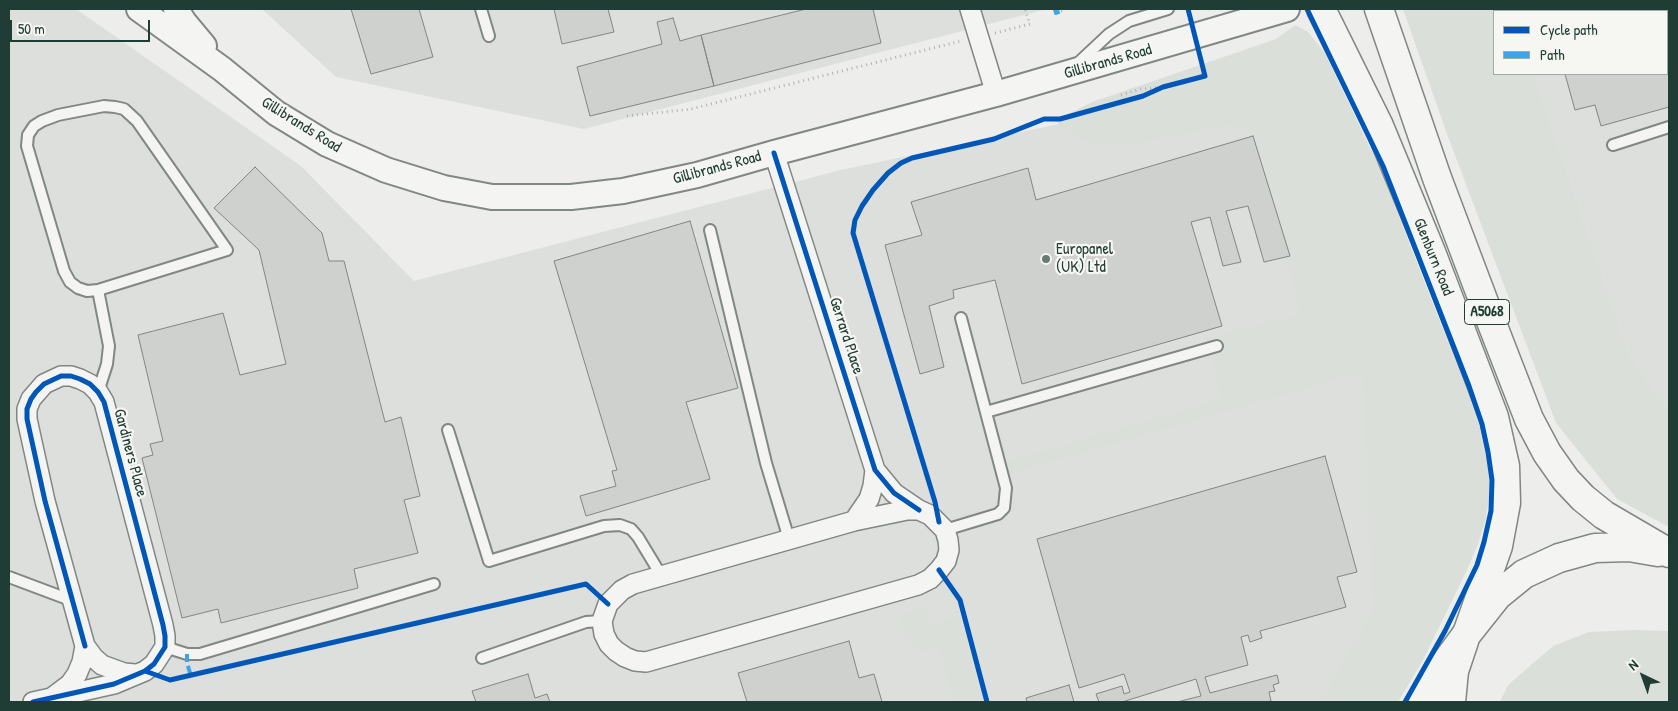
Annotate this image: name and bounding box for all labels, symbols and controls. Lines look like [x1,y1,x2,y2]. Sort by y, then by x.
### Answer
scale bar [12,10,152,42]
legend [1493,10,1668,75]
text: 50 m [18,18,45,39]
text: Cycle path [1540,19,1598,40]
street label: Gillibrands Road [1062,40,1154,84]
text: Path [1540,44,1565,65]
street label: Gillibrands Road [258,93,344,157]
street label: Gillibrands Road [671,147,763,189]
street label: Glenburn Road [1409,215,1457,299]
place label: Europanel (UK) Ltd [1056,240,1113,278]
marker: Europanel (UK) Ltd [1040,253,1052,265]
street label: Gerrard Place [825,295,867,377]
road number: A5068 [1464,300,1510,324]
street label: Gardiners Place [109,407,151,499]
north arrow [1618,651,1668,701]
text: N [1623,655,1642,674]

